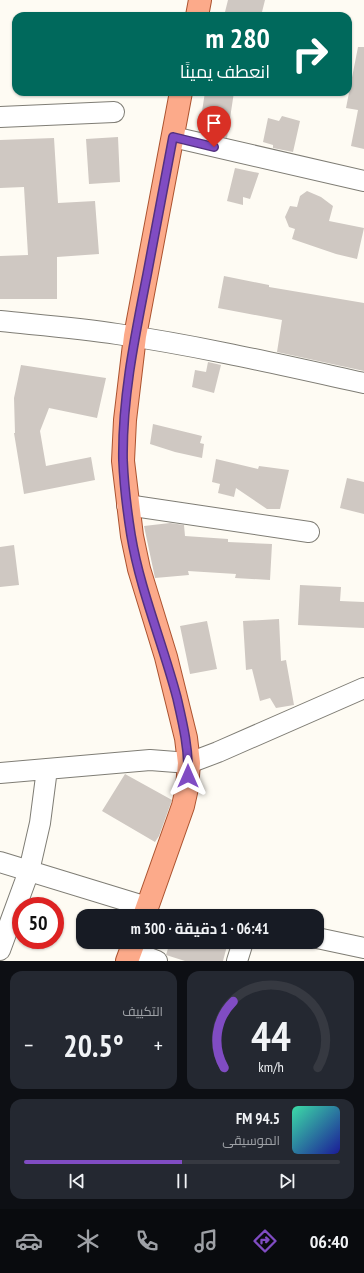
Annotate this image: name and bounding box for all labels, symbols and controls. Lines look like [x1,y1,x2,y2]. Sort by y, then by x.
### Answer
text: 280 m [206,19,270,56]
icon: right [284,28,336,80]
text: انعطف يمينًا [180,60,270,83]
pin [197,106,231,147]
icon: arrive [203,112,225,134]
position arrow [167,755,209,797]
speed limit sign: 50 [12,897,64,949]
text: 06:41 · 1 دقيقة · 300 m [131,919,269,938]
text: التكييف [122,1003,163,1020]
text: 44 [251,1009,290,1062]
text: 20.5° [63,1026,124,1065]
text: − [24,1031,33,1059]
text: + [154,1031,163,1059]
text: km/h [258,1057,283,1076]
text: 94.5 FM [236,1109,280,1128]
text: الموسيقى [222,1132,280,1149]
icon: previous [66,1170,88,1192]
icon: pause [171,1170,193,1192]
icon: next [276,1170,298,1192]
icon: car [15,1227,43,1255]
icon: climate [74,1227,102,1255]
icon: phone [133,1227,161,1255]
icon: music [192,1227,220,1255]
icon: directions [251,1227,279,1255]
text: 06:40 [310,1230,349,1253]

